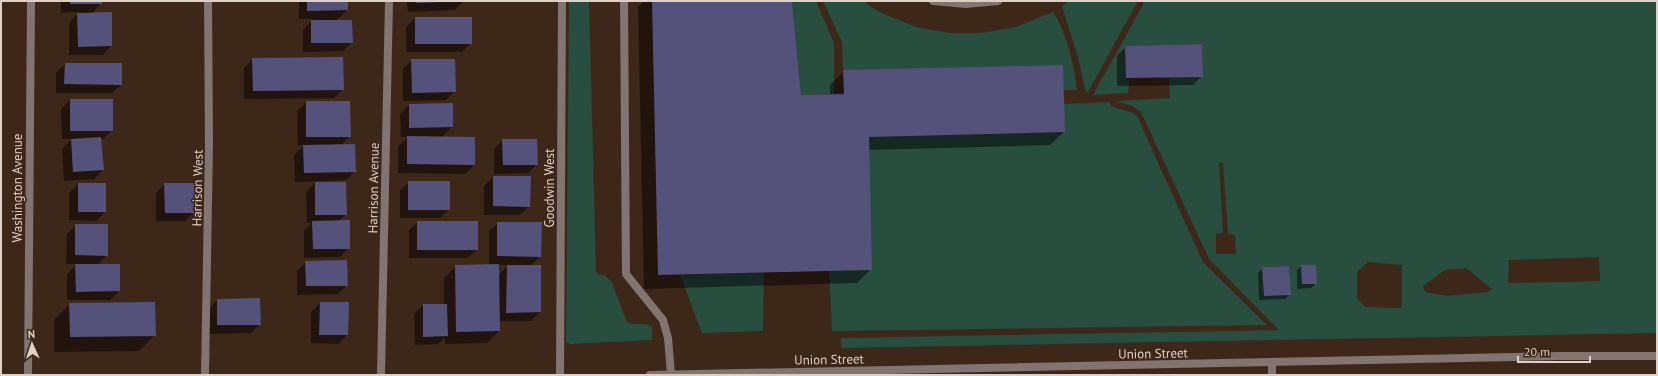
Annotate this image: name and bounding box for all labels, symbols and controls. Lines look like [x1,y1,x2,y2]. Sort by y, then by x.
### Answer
street label: Washington Avenue [9,134,26,242]
street label: Harrison Avenue [364,143,383,234]
street label: Goodwin West [541,148,558,227]
street label: Harrison West [188,149,207,227]
north arrow [12,324,52,364]
text: N [27,327,35,341]
scale bar [1518,338,1590,364]
street label: Union Street [1118,344,1189,363]
text: 20 m [1524,344,1550,359]
street label: Union Street [794,350,865,369]

